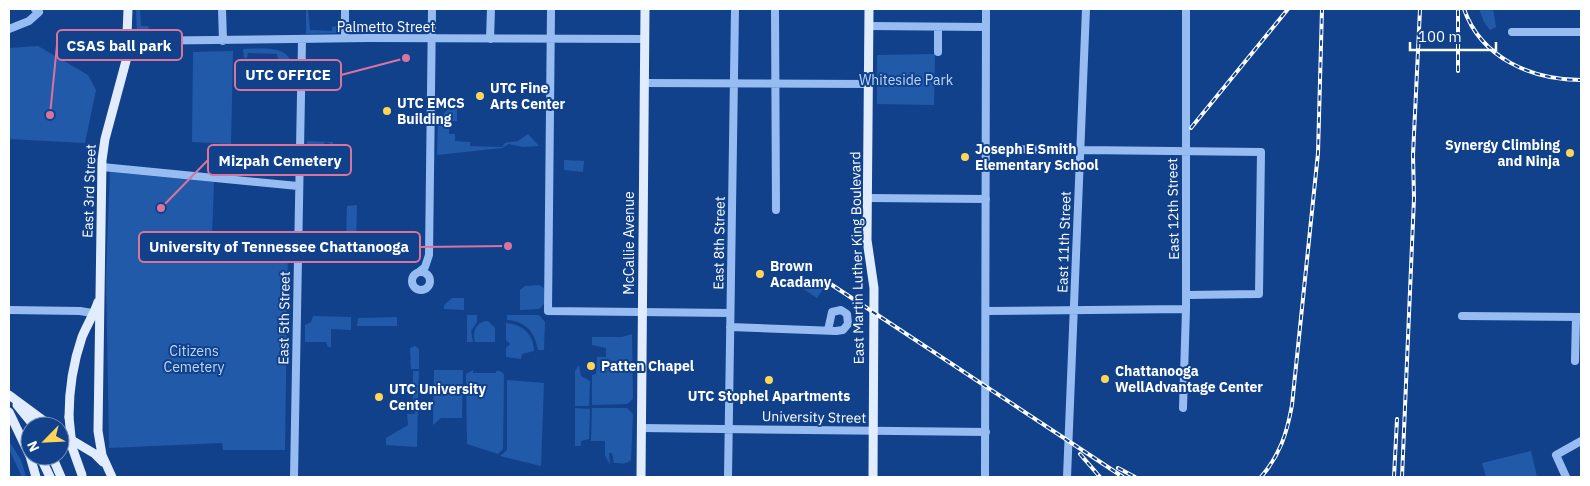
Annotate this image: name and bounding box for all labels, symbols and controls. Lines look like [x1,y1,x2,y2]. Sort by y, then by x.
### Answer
street label: Palmetto Street [337,18,435,36]
scale bar [1410,20,1496,52]
text: 100 m [1418,27,1462,46]
callout: CSAS ball park [57,30,182,60]
text: CSAS ball park [67,36,172,55]
callout: UTC OFFICE [235,60,341,90]
text: UTC OFFICE [245,65,331,84]
park label: Whiteside Park [859,71,954,89]
place label: UTC Fine Arts Center [490,79,566,113]
marker: UTC Fine Arts Center [474,90,486,102]
place label: UTC EMCS Building [397,94,465,128]
marker: UTC EMCS Building [381,105,393,117]
place label: Synergy Climbing and Ninja [1445,136,1560,170]
place label: Joseph E Smith Elementary School [975,140,1099,174]
street label: East 3rd Street [78,144,100,238]
callout: Mizpah Cemetery [208,145,351,175]
marker: Synergy Climbing and Ninja [1564,147,1576,159]
text: Mizpah Cemetery [219,151,341,170]
street label: East Martin Luther King Boulevard [846,151,868,365]
marker: Joseph E Smith Elementary School [959,151,971,163]
street label: East 12th Street [1163,158,1183,260]
street label: McCallie Avenue [620,191,638,295]
street label: East 11th Street [1053,191,1075,293]
street label: East 8th Street [709,196,729,290]
callout: University of Tennessee Chattanooga [139,232,420,262]
text: University of Tennessee Chattanooga [149,237,410,256]
place label: Brown Acadamy [770,257,832,291]
marker: Brown Acadamy [754,268,766,280]
street label: East 5th Street [274,271,294,365]
park label: Citizens Cemetery [163,342,225,376]
place label: Patten Chapel [601,357,694,375]
marker: Patten Chapel [585,360,597,372]
place label: Chattanooga WellAdvantage Center [1115,362,1263,396]
marker: Chattanooga WellAdvantage Center [1099,373,1111,385]
marker: UTC Stophel Apartments [763,374,775,386]
place label: UTC University Center [389,380,486,414]
place label: UTC Stophel Apartments [688,387,850,405]
marker: UTC University Center [373,391,385,403]
street label: University Street [762,407,866,427]
north arrow [20,416,70,466]
text: N [23,438,43,455]

